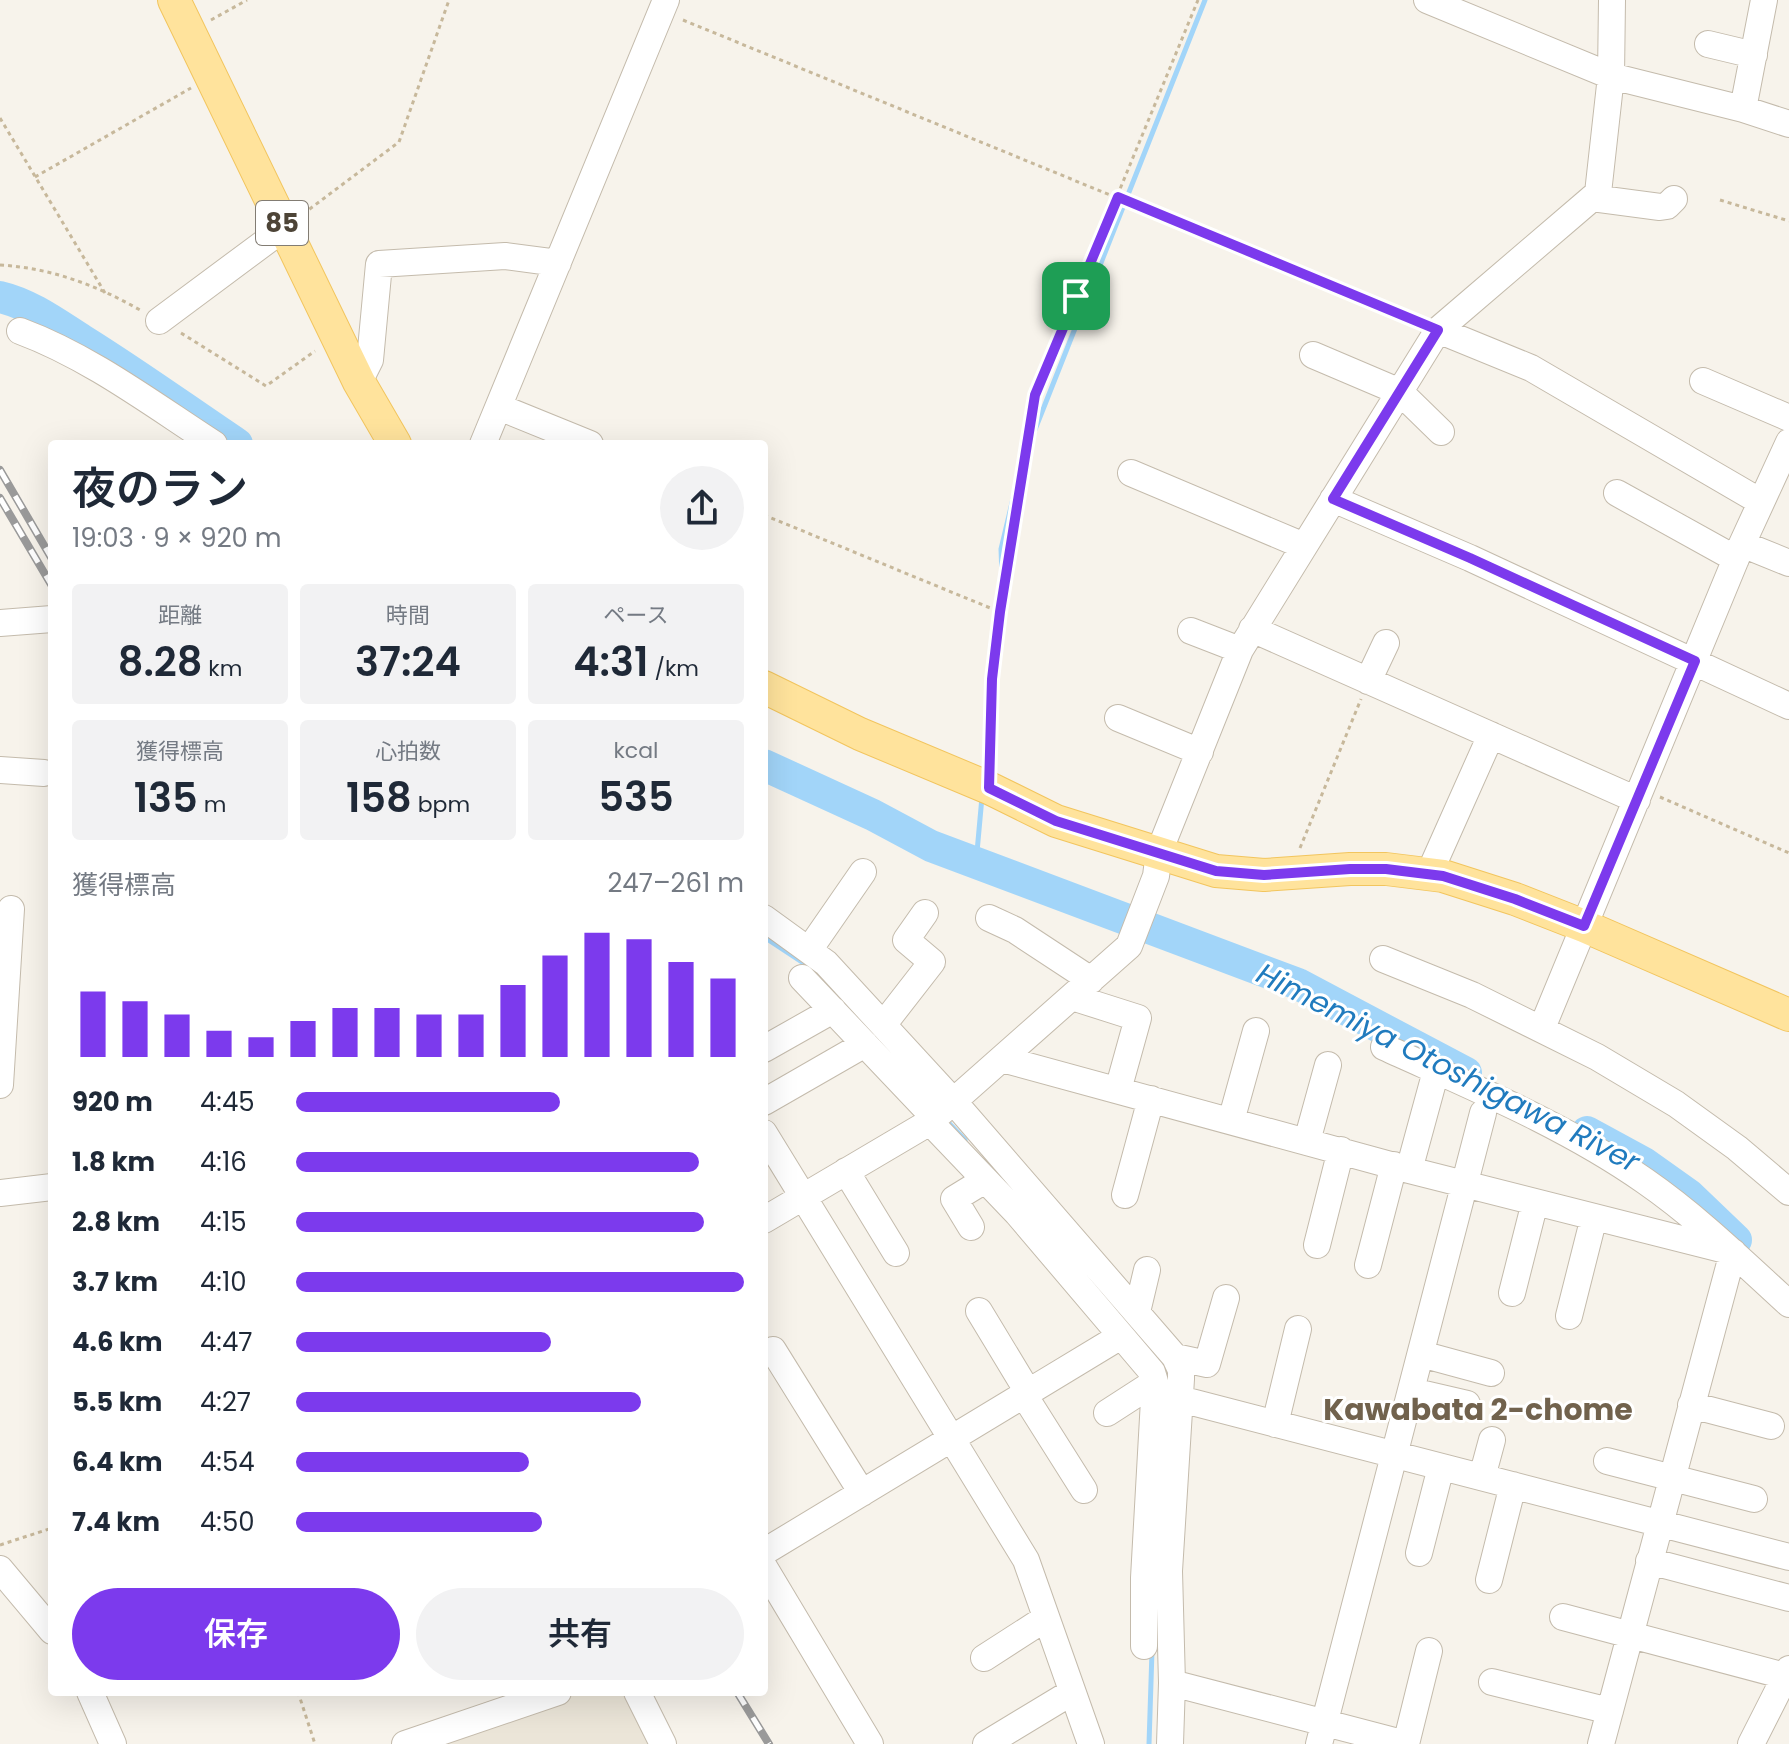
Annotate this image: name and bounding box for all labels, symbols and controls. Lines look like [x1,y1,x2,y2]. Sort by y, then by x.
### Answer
road number: 85 [256,201,308,245]
pin [1042,262,1110,330]
icon: arrive [1054,274,1098,318]
text: 夜のラン [72,458,248,519]
button: share [660,466,744,550]
text: 19:03 · 9 × 920 m [72,520,282,556]
text: 距離 [158,600,202,631]
text: 時間 [386,600,430,631]
text: ペース [604,600,668,631]
text: 8.28 [118,634,202,690]
text: 37:24 [355,634,461,690]
text: 4:31 [573,634,649,690]
text: km [202,653,242,684]
text: /km [649,653,699,684]
text: kcal [614,735,658,766]
text: 獲得標高 [136,736,224,767]
text: 心拍数 [375,736,441,767]
text: 535 [598,769,674,825]
text: 135 [134,770,198,826]
text: 158 [346,770,412,826]
text: m [198,789,226,820]
text: bpm [412,789,470,820]
text: 247–261 m [607,865,744,901]
text: 獲得標高 [72,867,176,903]
water label: Himemiya Otoshigawa River [1249,952,1648,1183]
text: 920 m [72,1084,153,1120]
text: 4:45 [200,1084,255,1120]
text: 1.8 km [72,1144,155,1180]
text: 4:16 [200,1144,247,1180]
text: 2.8 km [72,1204,160,1240]
text: 4:15 [200,1204,247,1240]
text: 3.7 km [72,1264,158,1300]
text: 4:10 [200,1264,247,1300]
text: 4.6 km [72,1324,163,1360]
text: 4:47 [200,1324,252,1360]
text: 5.5 km [72,1384,162,1420]
text: 4:27 [200,1384,251,1420]
district label: Kawabata 2-chome [1323,1388,1633,1431]
text: 6.4 km [72,1444,163,1480]
text: 4:54 [200,1444,255,1480]
text: 7.4 km [72,1504,160,1540]
text: 4:50 [200,1504,255,1540]
button: 保存 [72,1588,400,1680]
button: 共有 [416,1588,744,1680]

